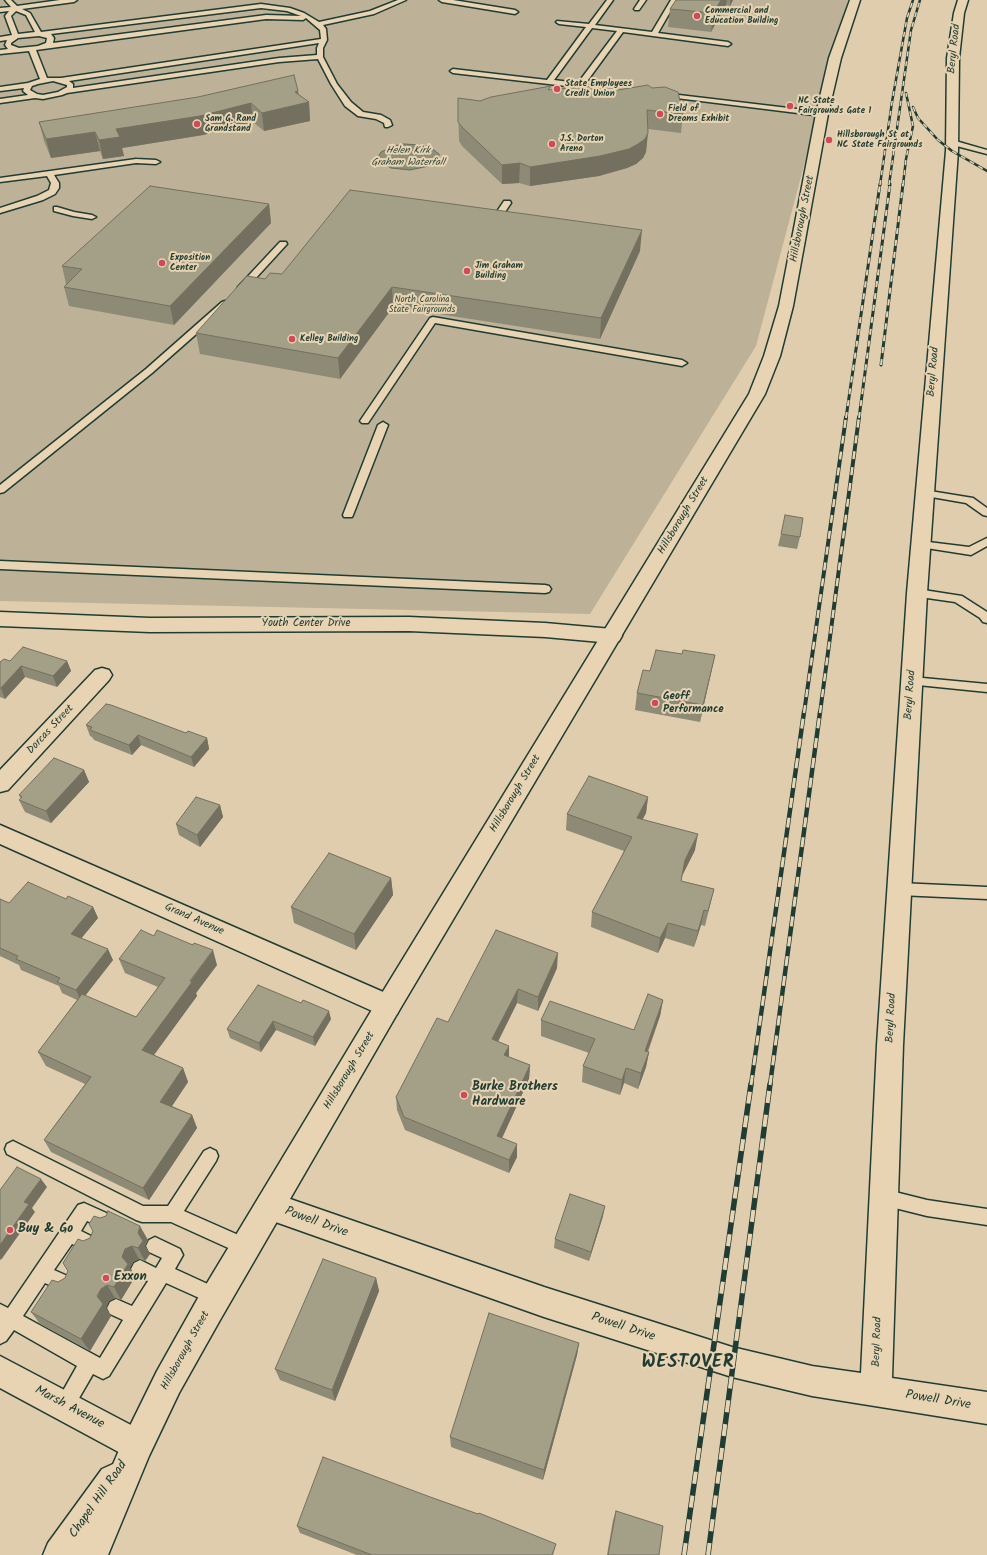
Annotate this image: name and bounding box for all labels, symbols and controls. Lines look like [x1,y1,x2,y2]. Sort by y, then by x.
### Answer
place label: Commercial and Education Building [705,6,778,27]
marker: Commercial and Education Building [692,11,702,21]
street label: Beryl Road [946,23,964,75]
place label: State Employees Credit Union [565,79,632,100]
marker: State Employees Credit Union [552,84,562,94]
place label: NC State Fairgrounds Gate 1 [798,96,871,117]
marker: NC State Fairgrounds Gate 1 [785,101,795,111]
place label: Field of Dreams Exhibit [668,104,729,125]
marker: Field of Dreams Exhibit [655,109,665,119]
place label: Sam G. Rand Grandstand [205,114,256,135]
marker: Sam G. Rand Grandstand [192,119,202,129]
place label: Hillsborough St at NC State Fairgrounds [837,130,922,151]
place label: J.S. Dorton Arena [560,134,604,155]
marker: Hillsborough St at NC State Fairgrounds [824,135,834,145]
marker: J.S. Dorton Arena [547,139,557,149]
water label: Helen Kirk Graham Waterfall [371,145,445,168]
street label: Hillsborough Street [788,174,818,264]
place label: Exposition Center [170,253,210,274]
marker: Exposition Center [157,258,167,268]
place label: Jim Graham Building [475,261,523,282]
marker: Jim Graham Building [462,266,472,276]
park label: North Carolina State Fairgrounds [389,295,455,316]
marker: Kelley Building [287,334,297,344]
place label: Kelley Building [300,334,358,344]
street label: Beryl Road [925,347,943,397]
street label: Hillsborough Street [656,475,712,557]
street label: Youth Center Drive [262,617,350,631]
street label: Beryl Road [903,670,919,720]
place label: Geoff Performance [663,690,724,716]
marker: Geoff Performance [650,698,660,708]
street label: Dorcas Street [25,703,77,757]
street label: Hillsborough Street [488,753,544,835]
street label: Grand Avenue [162,901,226,939]
street label: Beryl Road [884,993,900,1043]
street label: Hillsborough Street [322,1030,378,1112]
place label: Burke Brothers Hardware [472,1080,558,1111]
marker: Burke Brothers Hardware [459,1090,469,1100]
street label: Powell Drive [282,1204,350,1242]
place label: Buy & Go [18,1222,73,1238]
marker: Buy & Go [5,1225,15,1235]
place label: Exxon [114,1270,147,1286]
marker: Exxon [101,1273,111,1283]
street label: Hillsborough Street [159,1309,213,1393]
street label: Powell Drive [589,1310,657,1346]
street label: Beryl Road [871,1317,885,1367]
district label: WESTOVER [641,1353,735,1375]
street label: Marsh Avenue [32,1383,106,1433]
street label: Powell Drive [904,1388,972,1414]
street label: Chapel Hill Road [67,1458,131,1542]

